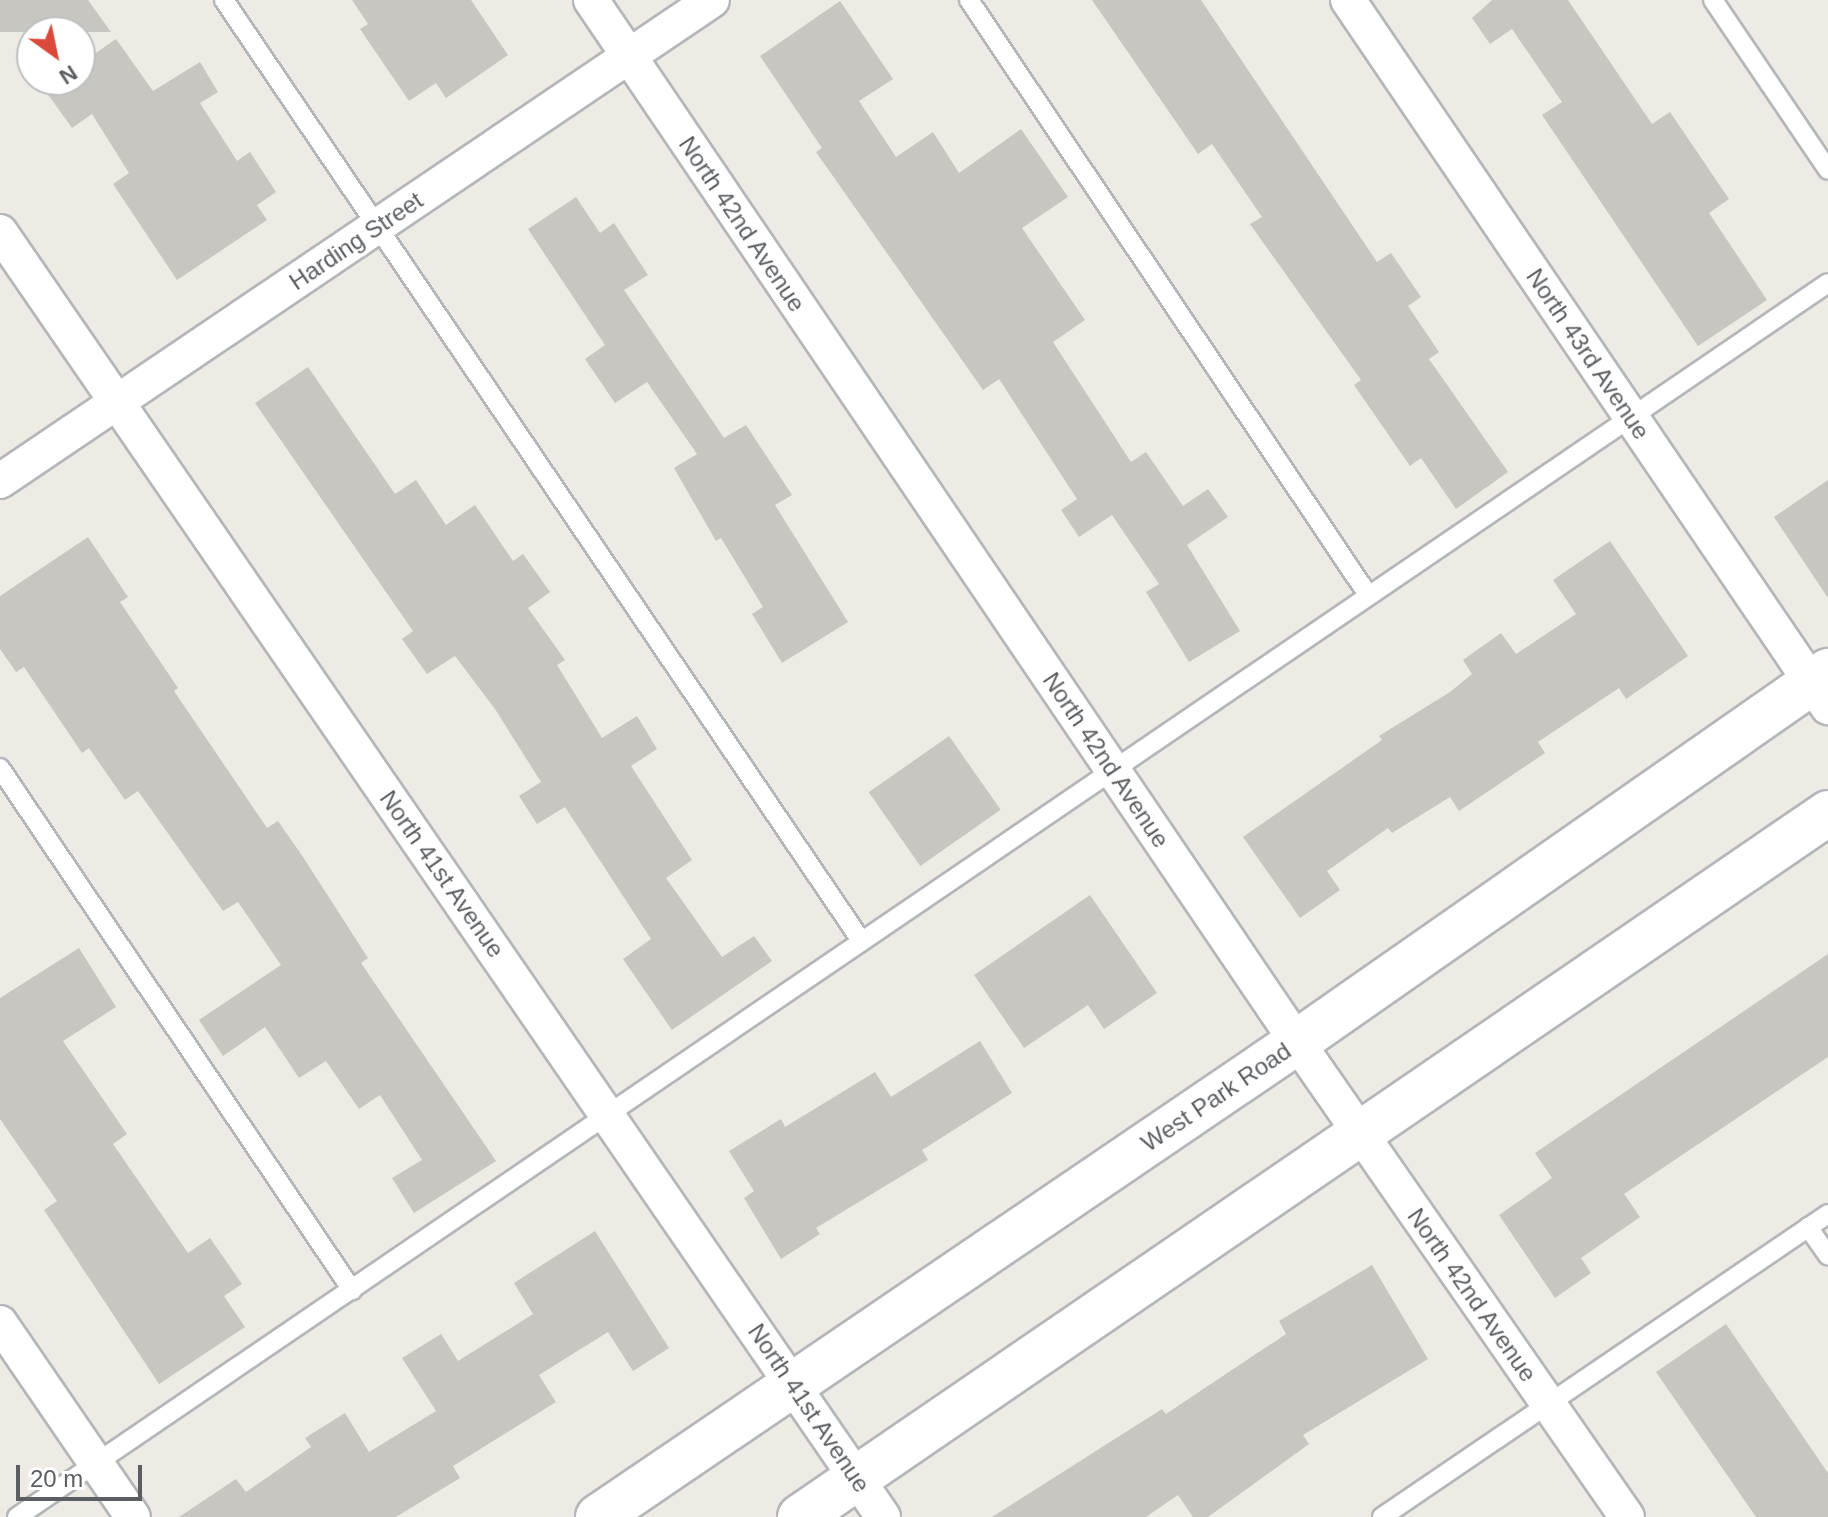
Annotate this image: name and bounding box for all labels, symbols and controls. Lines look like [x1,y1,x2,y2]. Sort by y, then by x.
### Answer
north arrow [16,16,96,96]
text: N [55,60,82,90]
street label: North 42nd Avenue [672,130,812,318]
street label: Harding Street [284,186,428,296]
street label: North 43rd Avenue [1520,263,1656,445]
street label: North 42nd Avenue [1036,666,1176,854]
street label: North 41st Avenue [373,785,511,963]
street label: West Park Road [1136,1036,1296,1158]
street label: North 42nd Avenue [1401,1202,1543,1388]
street label: North 41st Avenue [742,1318,876,1498]
scale bar [20,1449,146,1499]
text: 20 m [30,1465,83,1492]

